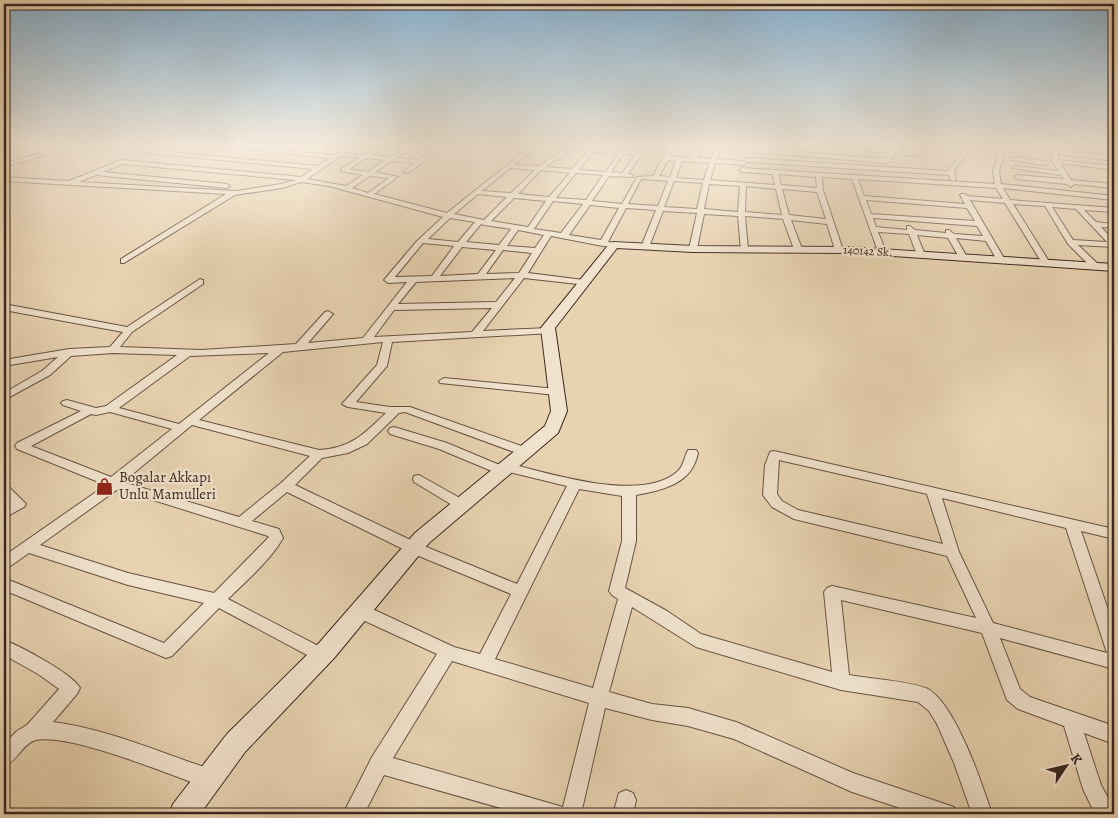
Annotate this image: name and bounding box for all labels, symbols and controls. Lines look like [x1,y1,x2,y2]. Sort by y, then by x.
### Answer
street label: 140142 Sk. [843,242,893,260]
place label: Bogalar Akkapı Unlu Mamulleri [119,467,216,504]
shop icon: Bogalar Akkapı Unlu Mamulleri [95,476,115,496]
north arrow [1040,740,1090,790]
text: K [1066,750,1087,769]

